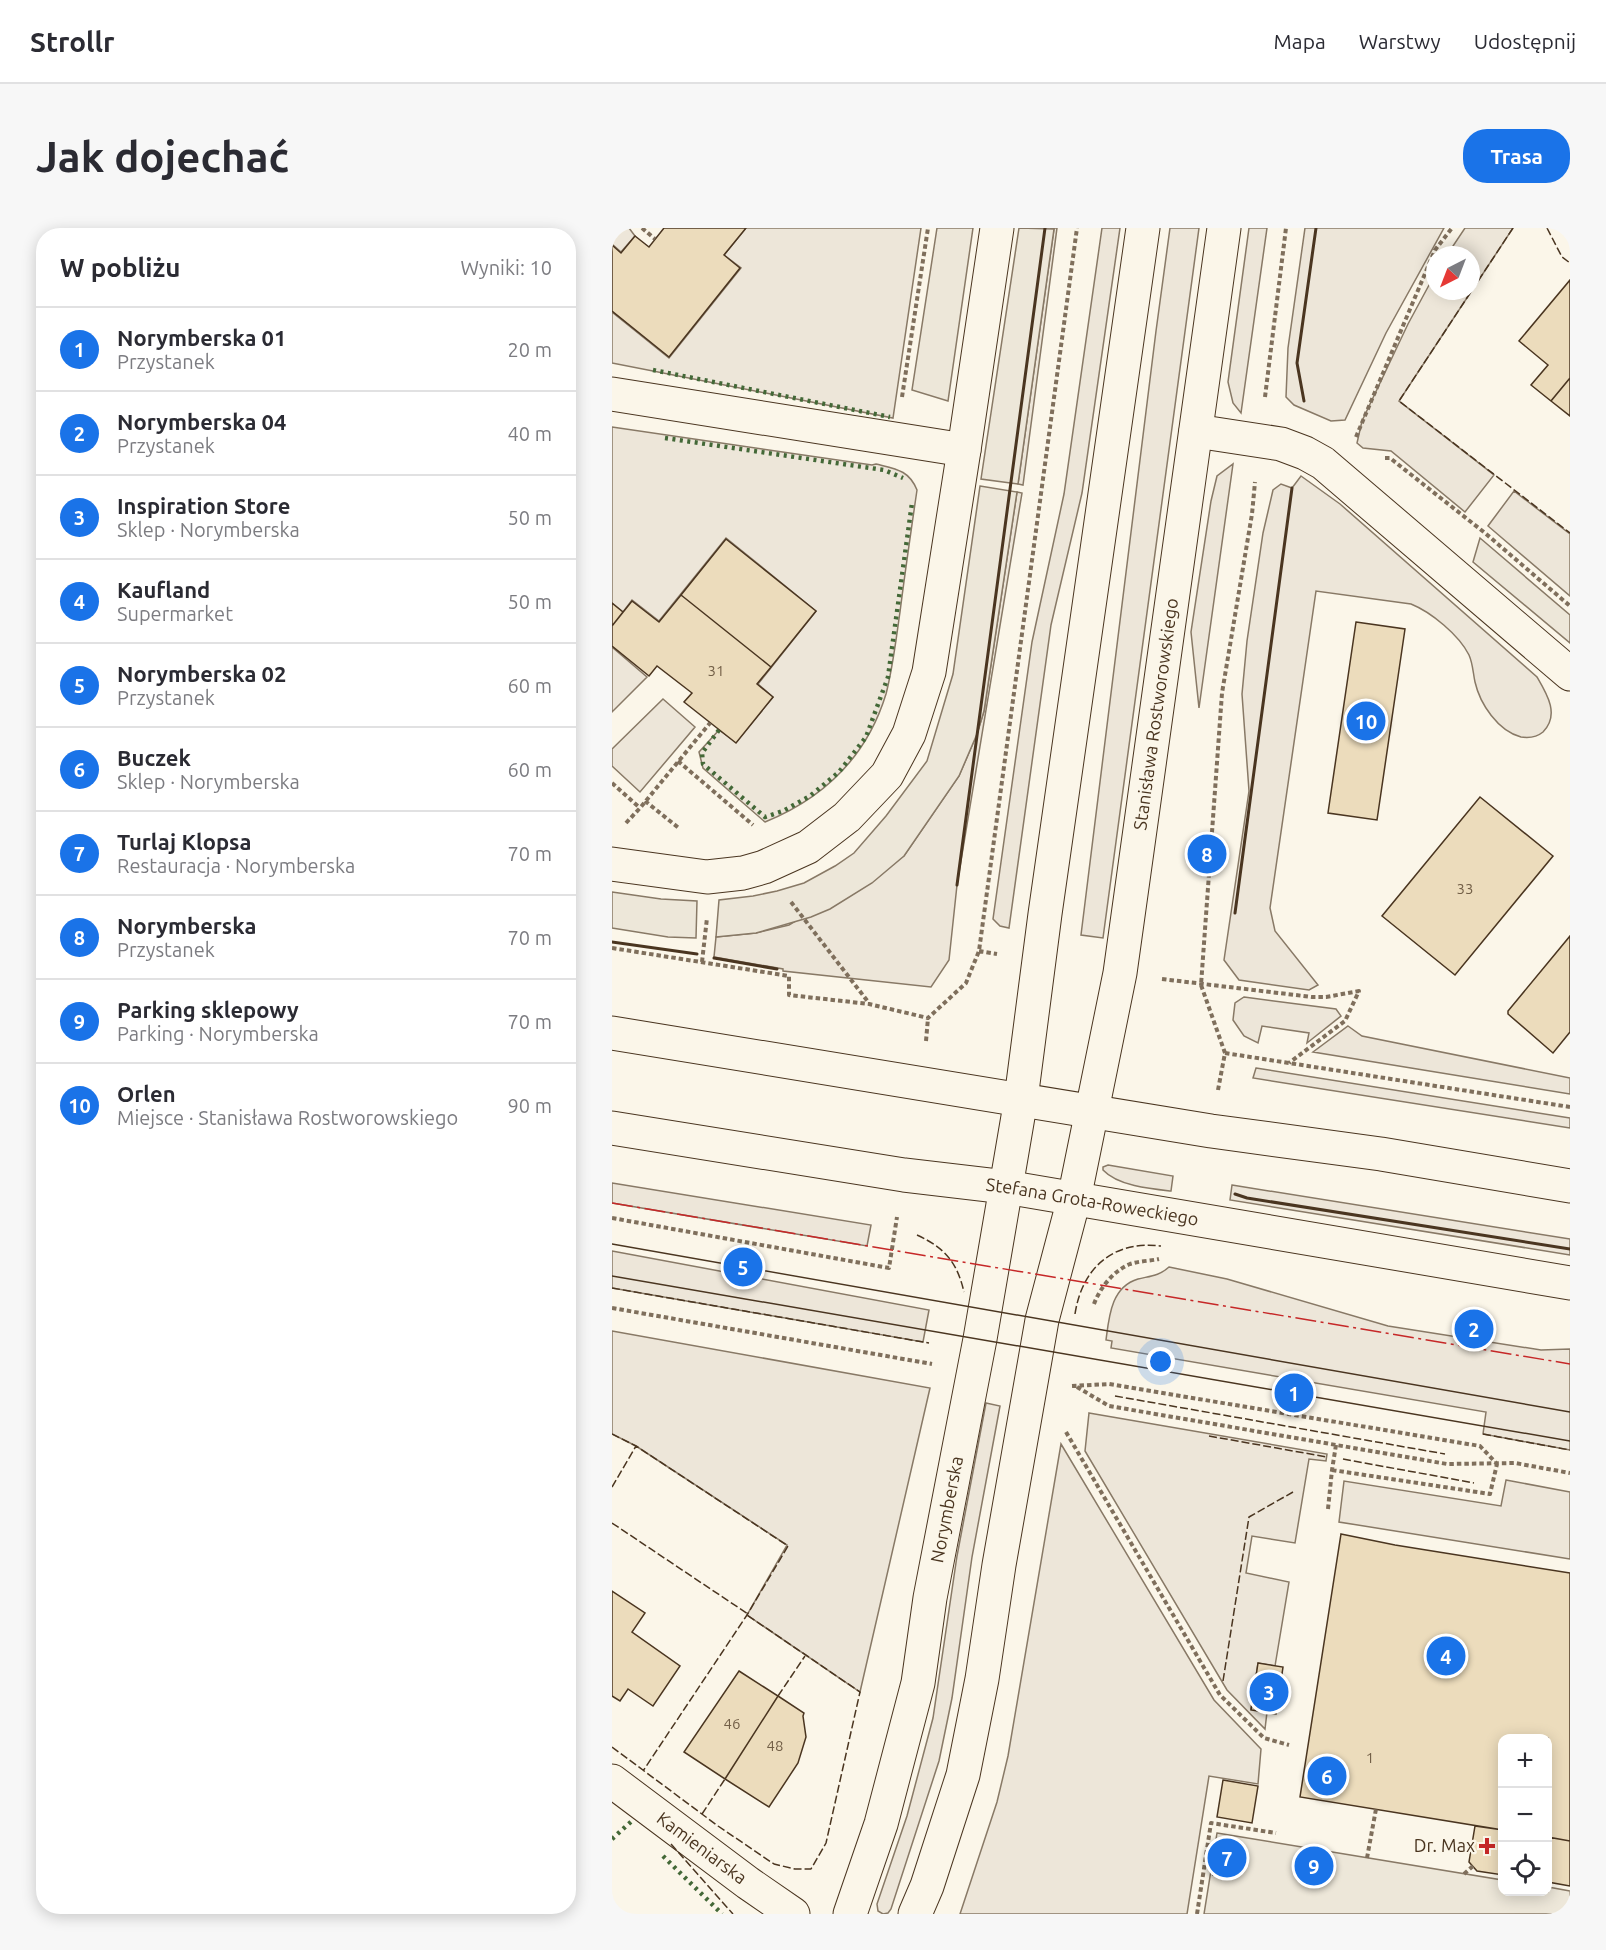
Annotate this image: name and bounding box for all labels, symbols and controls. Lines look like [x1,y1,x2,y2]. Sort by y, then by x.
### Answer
text: Strollr [30,26,115,57]
text: Mapa [1274,29,1326,53]
text: Warstwy [1359,29,1441,53]
text: Udostępnij [1474,29,1576,53]
button: Trasa [1463,129,1570,183]
text: Jak dojechać [36,133,289,180]
north arrow [1426,246,1480,300]
text: W pobliżu [60,253,181,282]
text: Wyniki: 10 [461,256,552,279]
text: Norymberska 01 [117,325,286,350]
text: 1 [74,338,85,361]
text: 20 m [508,338,552,361]
text: Przystanek [117,350,215,373]
text: Norymberska 04 [117,409,286,434]
text: 2 [74,422,85,445]
text: 40 m [508,422,552,445]
text: Przystanek [117,434,215,457]
text: Inspiration Store [117,493,290,518]
text: 3 [74,506,85,529]
text: 50 m [508,506,552,529]
text: Sklep · Norymberska [117,518,300,541]
text: Kaufland [117,577,210,602]
text: 4 [74,590,85,613]
text: 50 m [508,590,552,613]
street label: Stanisława Rostworowskiego [1129,597,1181,831]
text: Supermarket [117,602,233,625]
text: Norymberska 02 [117,661,286,686]
house number: 31 [708,662,724,679]
text: 5 [74,674,85,697]
text: 60 m [508,674,552,697]
text: Przystanek [117,686,215,709]
pin: 10 [1346,698,1386,744]
text: Buczek [117,745,191,770]
text: 6 [74,758,85,781]
text: 60 m [508,758,552,781]
text: Sklep · Norymberska [117,770,300,793]
text: Turlaj Klopsa [117,829,251,854]
pin: 8 [1188,832,1226,876]
text: 7 [74,842,85,865]
text: 70 m [508,842,552,865]
text: Restauracja · Norymberska [117,854,355,877]
house number: 33 [1457,880,1473,897]
text: Norymberska [117,913,256,938]
text: 8 [74,926,85,949]
text: 70 m [508,926,552,949]
text: Przystanek [117,938,215,961]
text: Parking sklepowy [117,997,299,1022]
text: 9 [74,1010,85,1033]
text: 70 m [508,1010,552,1033]
text: Parking · Norymberska [117,1022,319,1045]
text: Orlen [117,1081,176,1106]
text: 10 [68,1094,91,1117]
text: 90 m [508,1094,552,1117]
text: Miejsce · Stanisława Rostworowskiego [117,1106,458,1129]
street label: Stefana Grota-Roweckiego [985,1174,1200,1229]
pin: 5 [724,1244,762,1290]
pin: 2 [1454,1306,1494,1352]
your location [1146,1347,1175,1376]
pin: 1 [1274,1370,1314,1416]
street label: Norymberska [926,1454,966,1564]
pin: 4 [1426,1634,1466,1678]
pin: 3 [1250,1670,1288,1714]
house number: 46 [724,1715,740,1732]
map controls [1498,1734,1552,1896]
button: + [1498,1734,1552,1788]
house number: 48 [767,1737,783,1754]
house number: 1 [1366,1749,1374,1766]
pin: 6 [1308,1754,1346,1798]
button: − [1498,1788,1552,1842]
street label: Kamieniarska [653,1807,751,1887]
place label: Dr. Max [1414,1835,1475,1855]
pin: 7 [1208,1836,1246,1880]
marker: Dr. Max [1480,1839,1494,1853]
button: locate [1498,1842,1552,1896]
pin: 9 [1294,1844,1334,1888]

